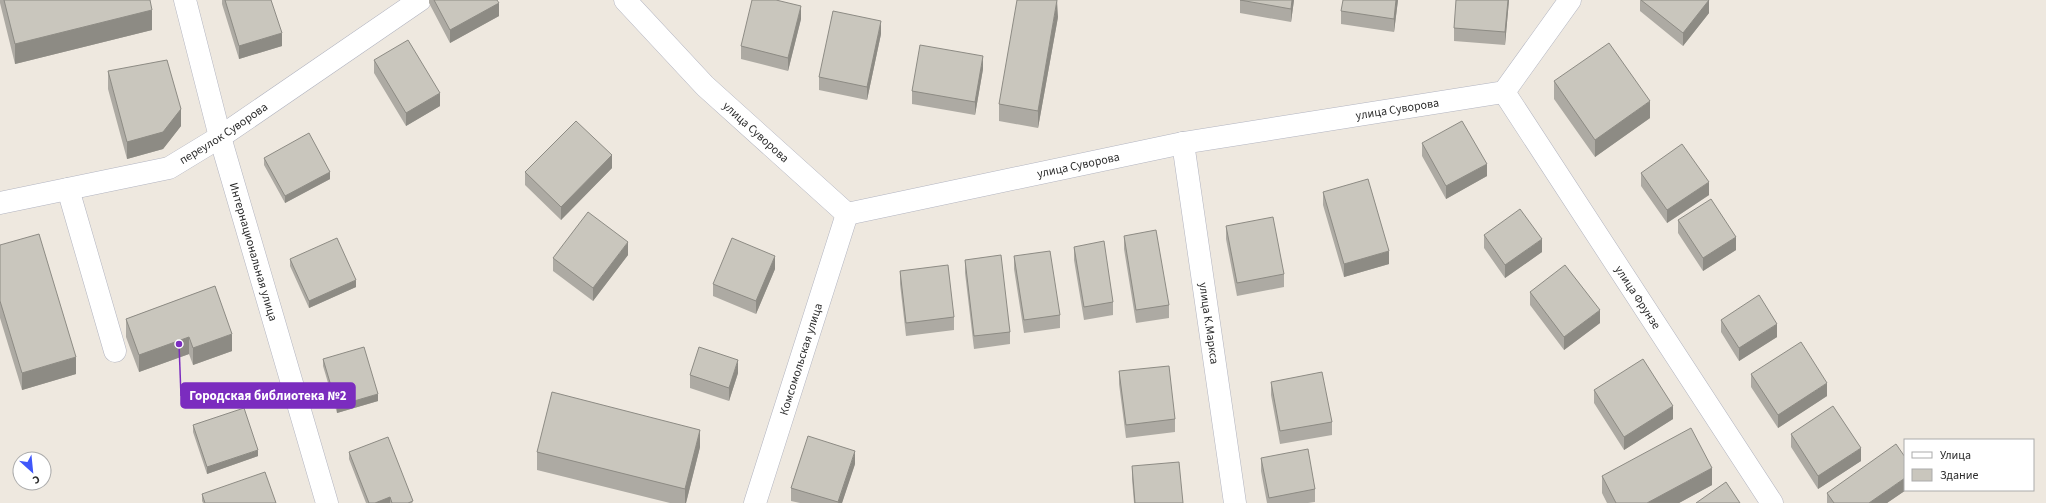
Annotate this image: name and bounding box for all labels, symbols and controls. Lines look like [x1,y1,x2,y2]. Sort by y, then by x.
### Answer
street label: улица Суворова [1354,94,1440,124]
street label: улица Суворова [719,97,793,166]
street label: переулок Суворова [176,98,271,168]
street label: улица Суворова [1035,148,1121,182]
street label: Интернациональная улица [225,181,282,323]
street label: улица Фрунзе [1611,262,1665,333]
street label: улица К.Маркса [1195,281,1223,365]
street label: Комсомольская улица [775,301,827,417]
callout: Городская библиотека №2 [181,383,355,408]
text: Городская библиотека №2 [189,387,347,405]
legend [1904,439,2034,491]
text: Улица [1940,447,1971,464]
north arrow [12,451,52,491]
text: Здание [1940,467,1979,484]
text: С [30,471,43,488]

